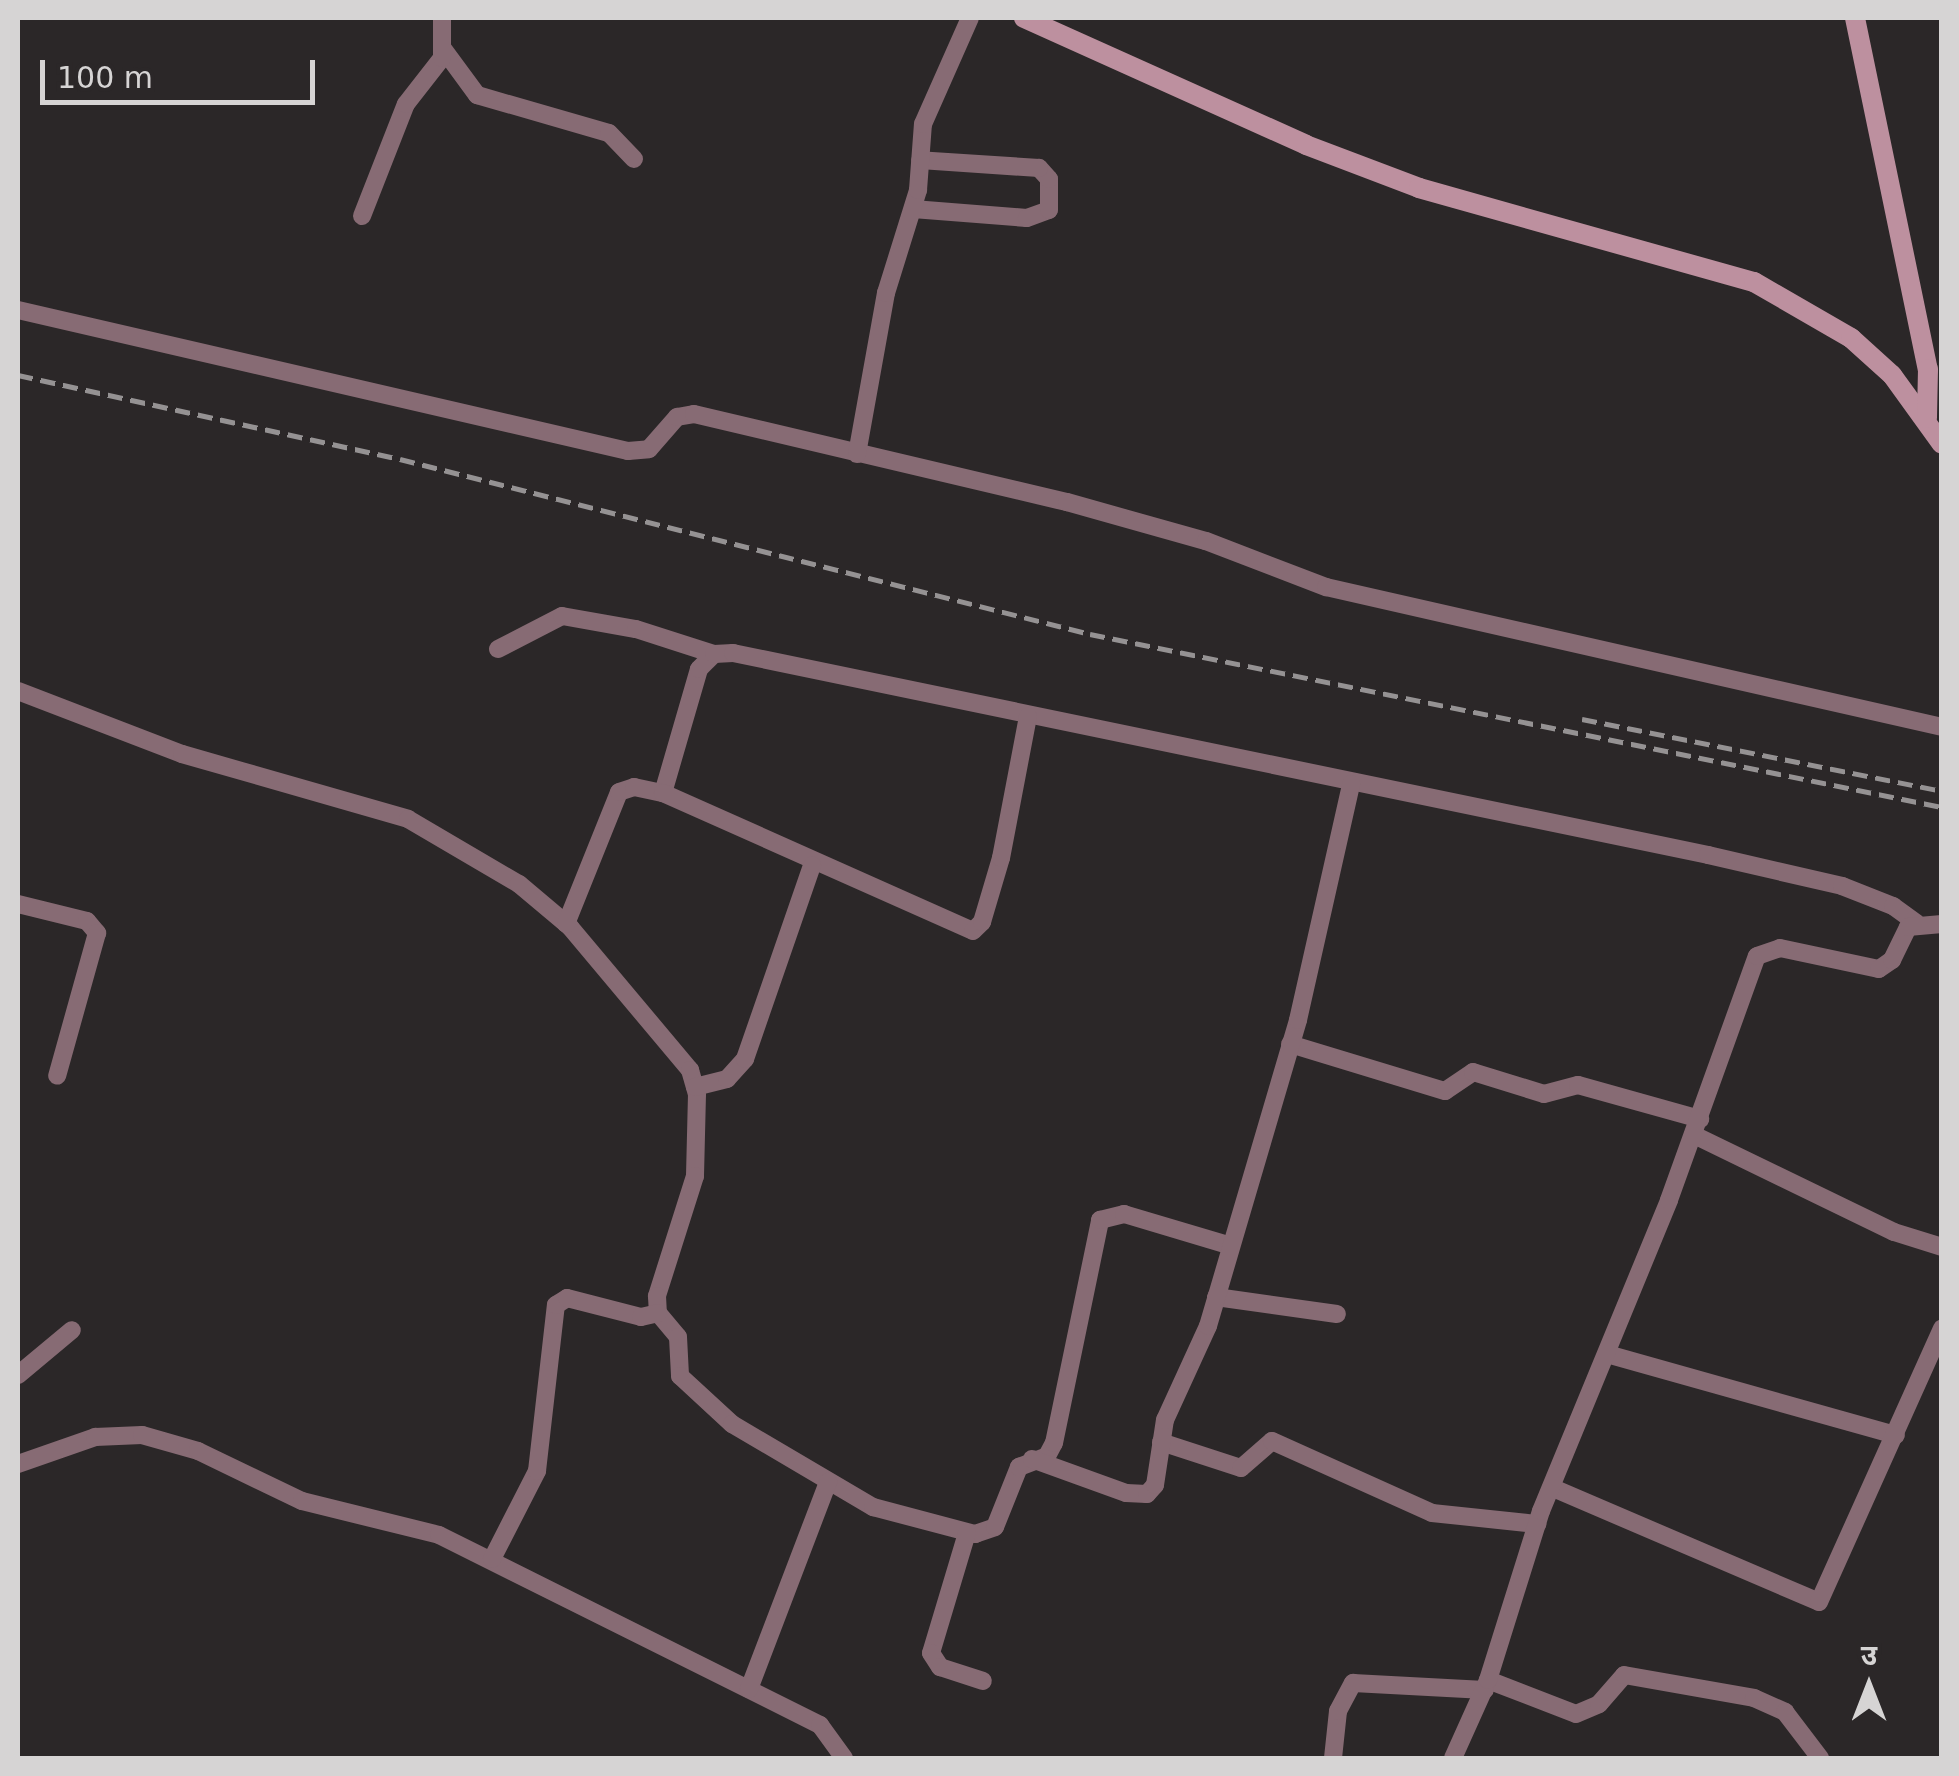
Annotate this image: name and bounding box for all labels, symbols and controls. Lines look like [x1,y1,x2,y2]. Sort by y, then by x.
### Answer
scale bar [45,40,320,102]
text: 100 m [57,60,153,95]
north arrow [1819,1636,1919,1736]
text: उ [1861,1639,1877,1672]

